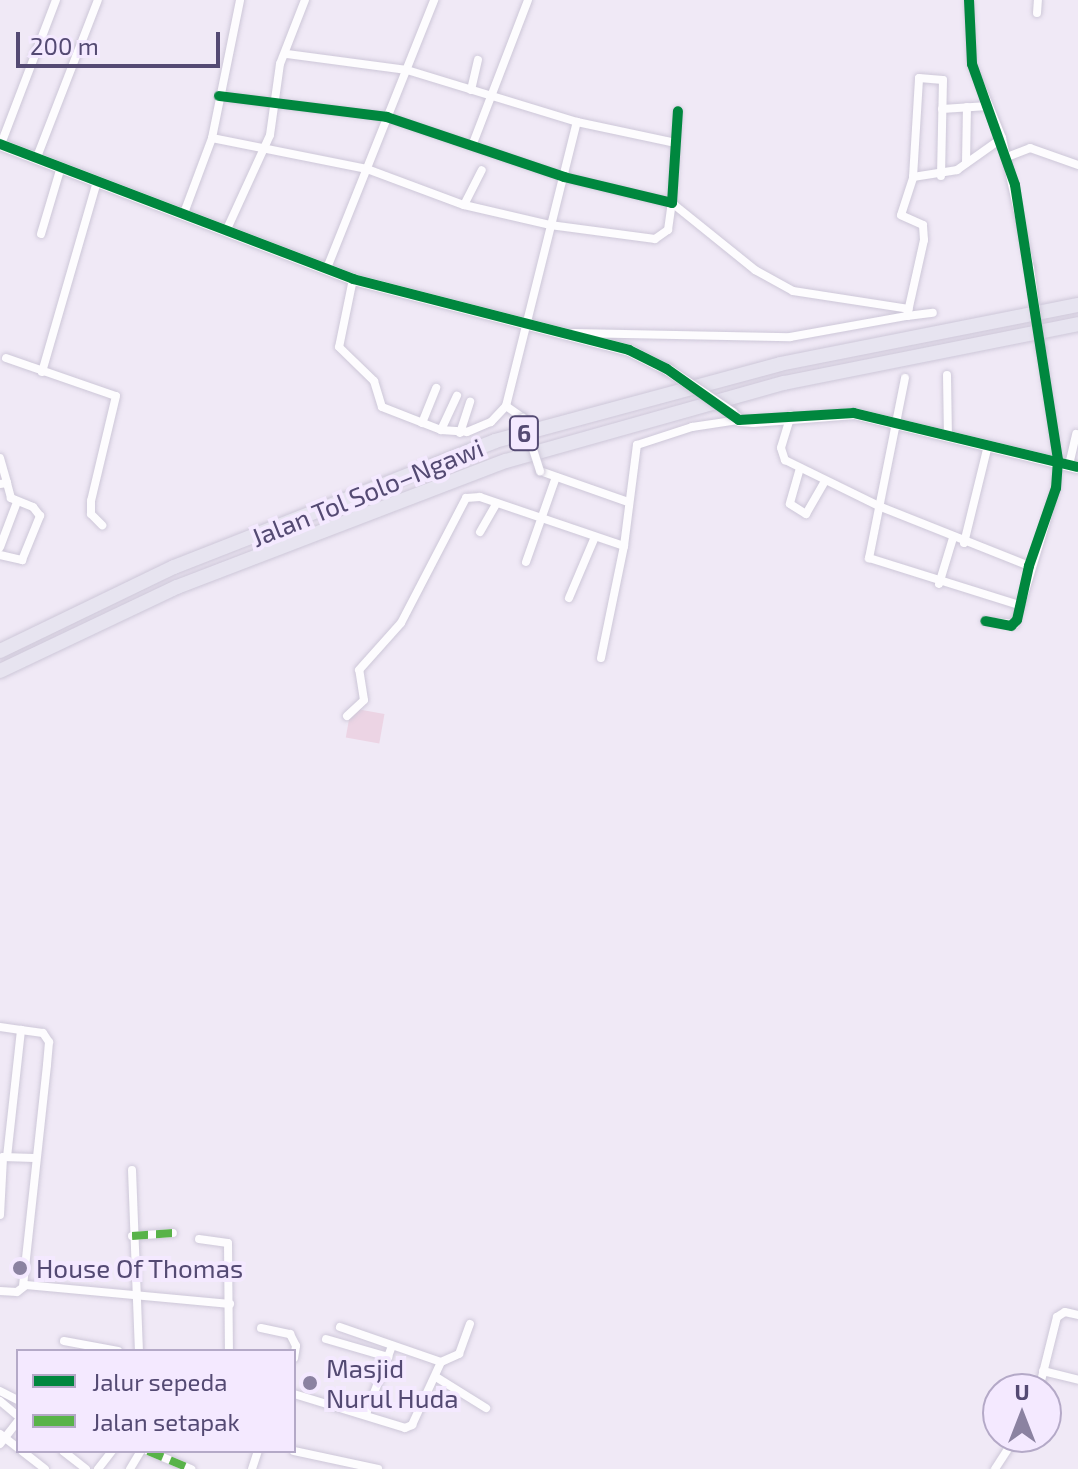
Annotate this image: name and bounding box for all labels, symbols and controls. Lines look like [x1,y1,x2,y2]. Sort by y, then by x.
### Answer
scale bar [20,16,224,66]
text: 200 m [30,31,99,60]
road number: 6 [508,413,540,453]
street label: Jalan Tol Solo–Ngawi [246,431,488,553]
place label: House Of Thomas [36,1252,244,1284]
marker: House Of Thomas [11,1259,29,1277]
legend [16,1349,296,1453]
place label: Masjid Nurul Huda [326,1352,459,1414]
text: Jalur sepeda [92,1367,227,1396]
north arrow [982,1373,1062,1453]
marker: Masjid Nurul Huda [301,1374,319,1392]
text: U [1014,1378,1030,1404]
text: Jalan setapak [92,1407,240,1436]

